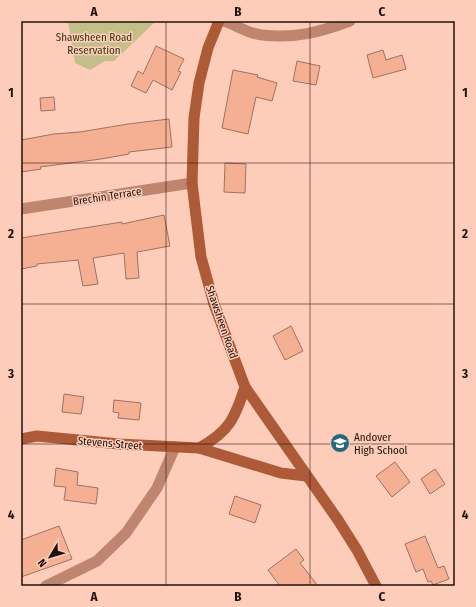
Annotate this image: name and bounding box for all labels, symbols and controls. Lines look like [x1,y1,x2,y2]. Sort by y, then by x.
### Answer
text: A [89,4,98,19]
text: B [234,4,242,19]
text: C [379,4,386,19]
park label: Shawsheen Road Reservation [56,31,132,57]
text: 1 [8,85,14,100]
text: 1 [462,85,468,100]
street label: Brechin Terrace [72,185,142,208]
text: 2 [7,226,14,241]
text: 2 [461,226,468,241]
street label: Shawsheen Road [203,284,240,360]
text: 3 [7,366,14,381]
text: 3 [461,366,468,381]
place label: Andover High School [354,431,408,457]
school or university icon: Andover High School [329,432,351,454]
street label: Stevens Street [77,434,143,453]
text: 4 [8,507,15,522]
text: 4 [462,507,469,522]
north arrow [30,537,70,577]
text: N [35,556,50,569]
text: A [89,589,98,604]
text: B [234,589,242,604]
text: C [379,589,386,604]

